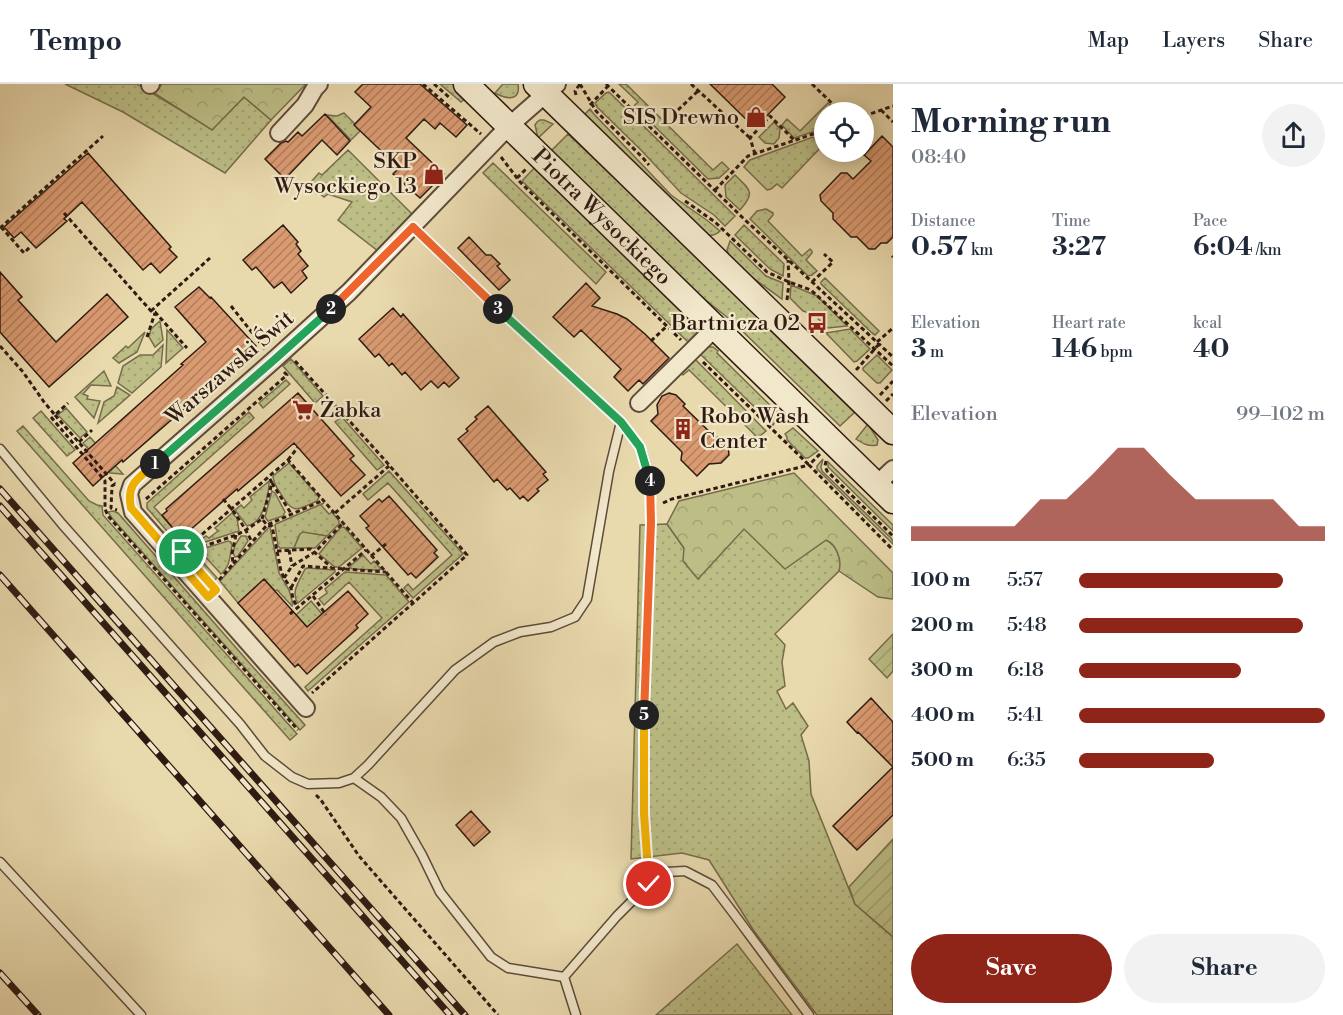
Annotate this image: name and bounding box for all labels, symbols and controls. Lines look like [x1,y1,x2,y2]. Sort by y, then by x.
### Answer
text: Tempo [30,24,122,59]
text: Map [1088,28,1129,54]
text: Layers [1162,28,1225,54]
text: Share [1258,28,1313,54]
map controls [814,102,874,162]
button: locate [814,102,874,162]
text: Morning run [911,102,1111,143]
place label: SIS Drewno [623,104,739,131]
button: share [1262,104,1325,167]
shop icon: SIS Drewno [744,105,768,129]
street label: Piotra Wysockiego [527,143,677,291]
text: 08:40 [911,145,966,170]
place label: SKP Wysockiego 13 [273,148,417,200]
shop icon: SKP Wysockiego 13 [422,162,446,186]
text: Distance [911,211,976,231]
text: Time [1052,211,1091,231]
text: Pace [1193,211,1227,231]
text: 0.57 [911,231,968,263]
text: 3:27 [1052,231,1106,263]
text: 6:04 [1193,231,1253,263]
text: km [968,240,993,260]
text: /km [1253,240,1282,260]
pin: 2 [316,294,346,324]
pin: 3 [483,294,513,324]
text: 2 [326,299,336,319]
text: 3 [493,299,503,319]
street label: Warszawski Świt [158,303,300,432]
place label: Bartnicza 02 [670,310,800,337]
bus stop icon: Bartnicza 02 [805,311,829,335]
text: Elevation [911,313,980,333]
text: Heart rate [1052,313,1126,333]
text: kcal [1193,313,1222,333]
text: 3 [911,333,927,365]
text: 146 [1052,333,1097,365]
text: 40 [1193,333,1229,365]
text: m [927,342,944,362]
text: bpm [1097,342,1133,362]
place label: Żabka [320,396,382,424]
supermarket icon: Żabka [291,398,315,422]
text: Elevation [911,402,998,427]
text: 99–102 m [1236,402,1325,427]
place label: Robo Wash Center [700,403,809,455]
building icon: Robo Wash Center [671,417,695,441]
pin: 1 [140,449,170,479]
text: 1 [151,454,159,474]
pin: 4 [635,466,665,496]
text: 4 [645,471,655,491]
pin [156,526,207,577]
icon: arrive [165,535,198,568]
text: 100 m [911,568,970,593]
text: 5:57 [1007,568,1043,593]
text: 200 m [911,613,974,638]
text: 5:48 [1007,613,1047,638]
text: 300 m [911,658,974,683]
text: 6:18 [1007,658,1044,683]
pin: 5 [629,700,659,730]
text: 400 m [911,703,975,728]
text: 5:41 [1007,703,1043,728]
text: 5 [639,705,649,725]
text: 500 m [911,748,974,773]
text: 6:35 [1007,748,1046,773]
pin [623,858,674,909]
icon: check [632,867,665,900]
button: Save [911,934,1112,1003]
button: Share [1124,934,1325,1003]

